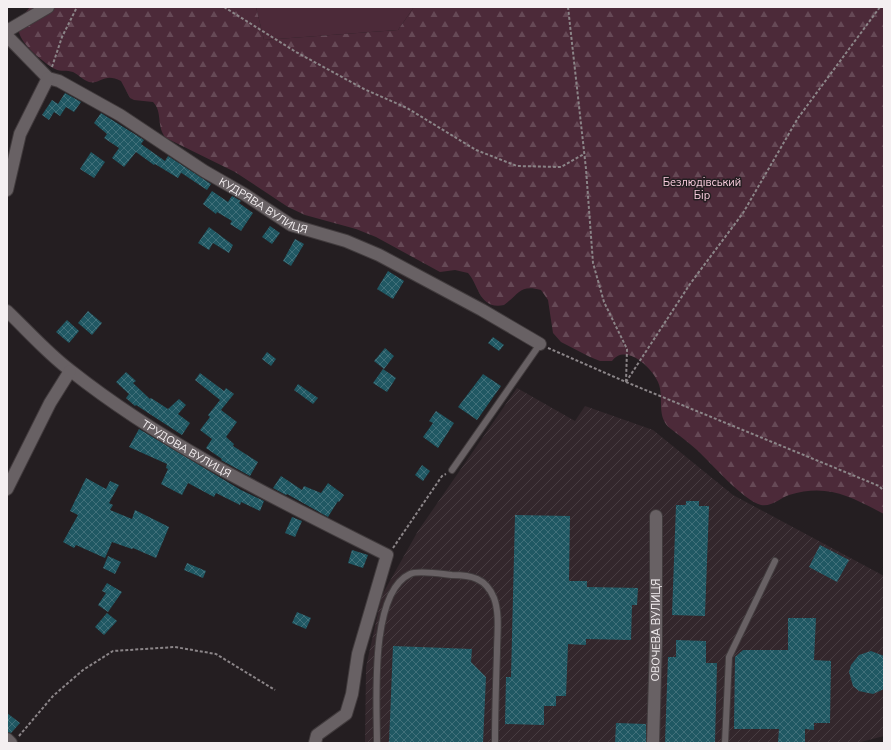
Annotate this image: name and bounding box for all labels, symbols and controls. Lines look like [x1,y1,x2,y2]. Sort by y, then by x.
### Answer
street label: КУДРЯВА ВУЛИЦЯ [216,174,310,237]
park label: Безлюдівський Бір [663,175,741,203]
street label: ТРУДОВА ВУЛИЦЯ [139,416,234,481]
street label: ОВОЧЕВА ВУЛИЦЯ [647,579,664,682]

